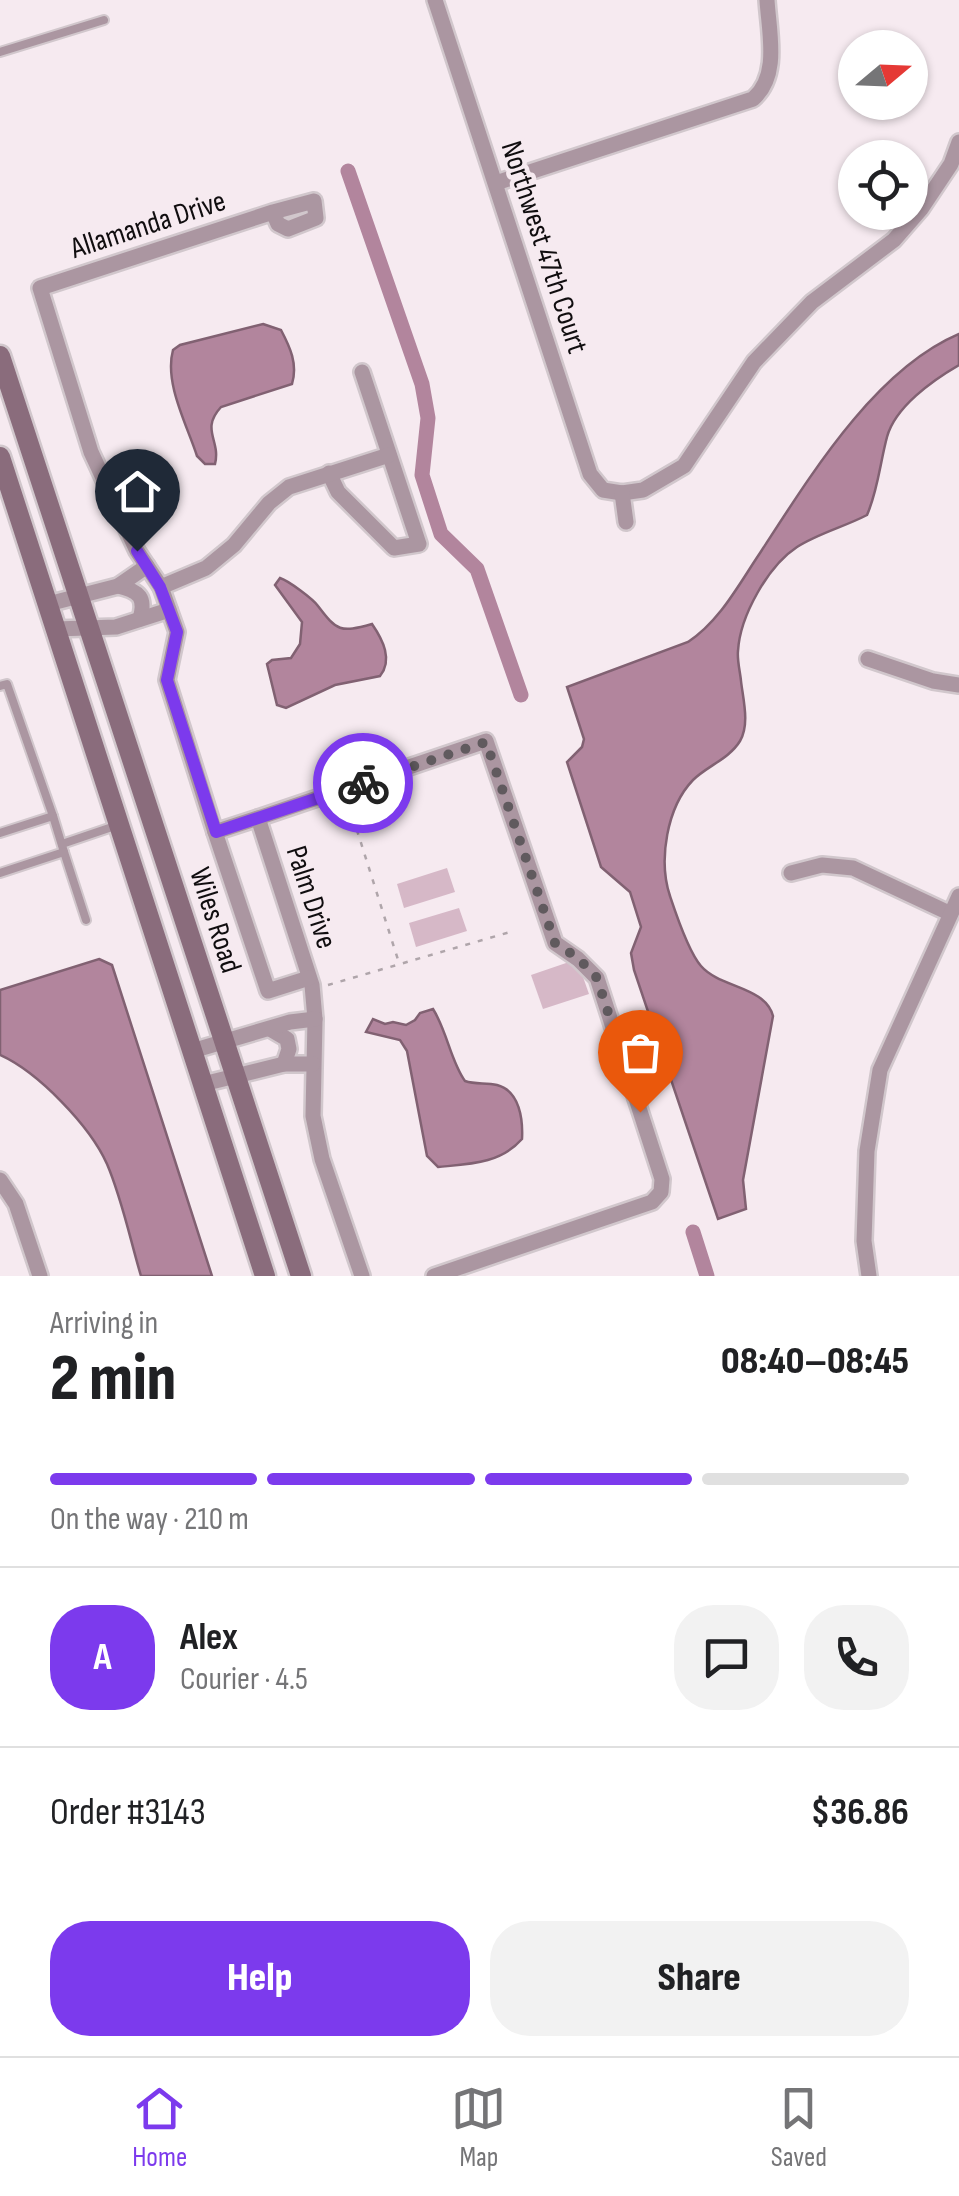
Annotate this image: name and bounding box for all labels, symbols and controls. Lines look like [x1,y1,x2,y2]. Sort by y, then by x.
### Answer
north arrow [838,30,928,120]
map controls [838,30,928,230]
street label: Northwest 47th Court [493,137,595,358]
button: locate [838,140,928,230]
street label: Allamanda Drive [65,183,230,267]
pin [95,449,180,552]
icon: home [110,464,165,519]
courier [313,733,413,833]
icon: bike [336,756,391,811]
street label: Palm Drive [278,841,345,953]
street label: Wiles Road [181,863,249,977]
pin [598,1010,683,1113]
icon: bag [613,1025,668,1080]
text: Arriving in [50,1304,158,1343]
text: 08:40–08:45 [721,1339,909,1384]
text: 2 min [50,1341,176,1419]
text: On the way · 210 m [50,1500,249,1539]
button: chat [674,1605,779,1710]
button: phone [804,1605,909,1710]
text: Alex [180,1615,238,1660]
text: A [93,1635,112,1680]
text: Courier · 4.5 [180,1660,308,1699]
text: Order #3143 [50,1790,206,1835]
text: $36.86 [811,1790,909,1835]
button: Help [50,1921,470,2036]
button: Share [490,1921,909,2036]
tab: Home [132,2081,187,2174]
tab: Map [451,2081,506,2174]
tab: Saved [771,2081,827,2174]

